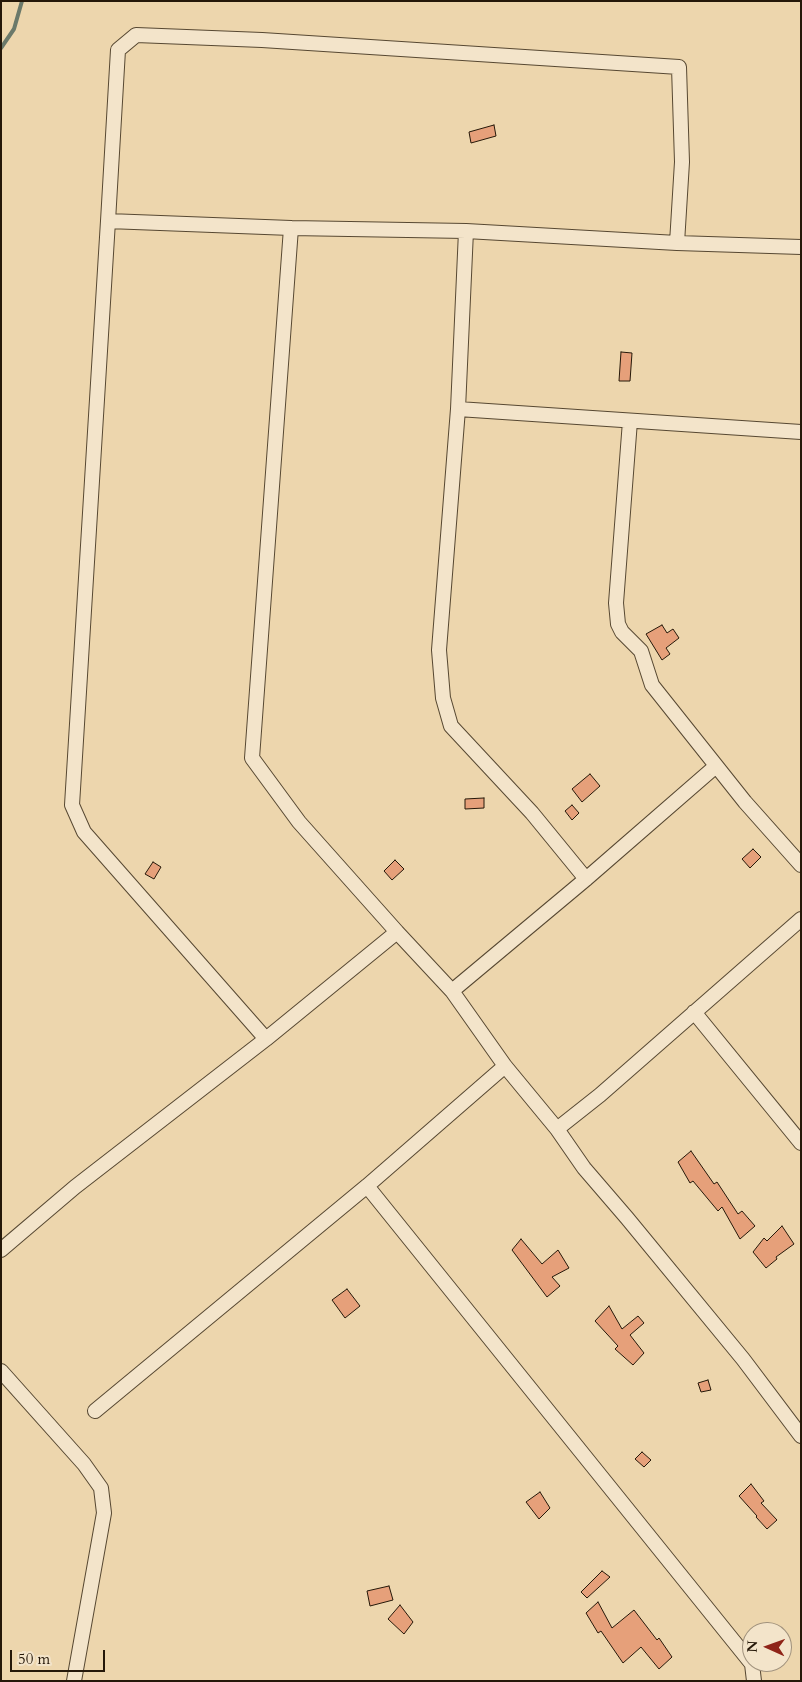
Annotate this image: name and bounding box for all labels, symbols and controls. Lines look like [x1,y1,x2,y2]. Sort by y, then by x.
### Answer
north arrow [742,1622,792,1672]
scale bar [12,1640,108,1672]
text: N [743,1640,762,1653]
text: 50 m [18,1649,50,1669]

